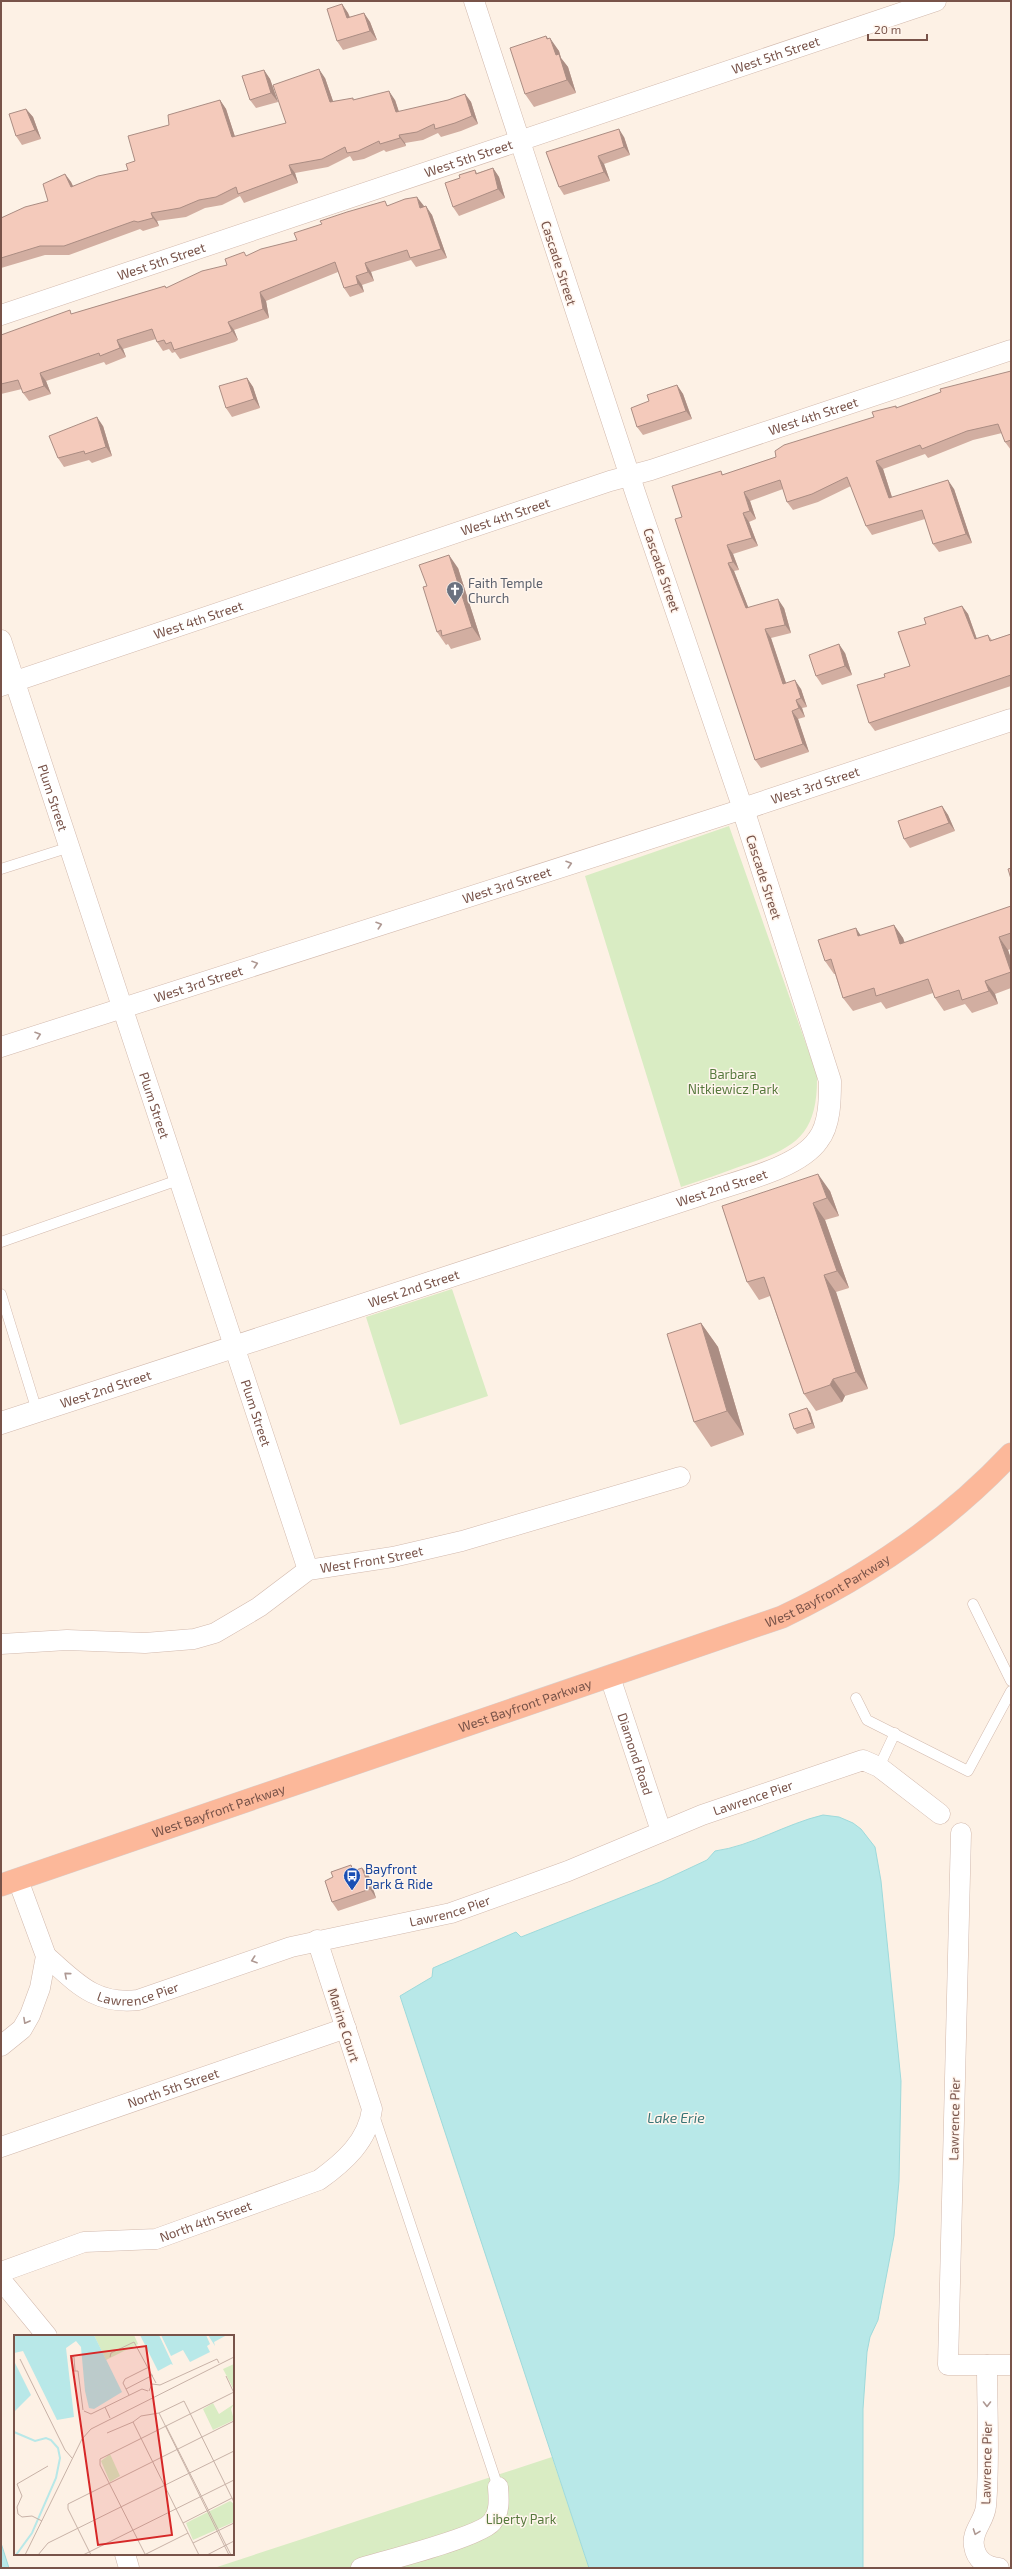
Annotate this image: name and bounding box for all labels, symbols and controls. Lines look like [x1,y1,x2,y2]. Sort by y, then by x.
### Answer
scale bar [868,16,927,42]
text: 20 m [874,22,901,36]
street label: West 5th Street [729,33,822,77]
street label: West 5th Street [422,136,515,180]
street label: Cascade Street [538,219,580,307]
street label: West 5th Street [115,239,207,283]
street label: West 4th Street [767,394,860,438]
street label: West 4th Street [459,494,552,539]
street label: Cascade Street [640,526,684,614]
place label: Faith Temple Church [468,575,543,606]
church icon: Faith Temple Church [445,580,465,605]
street label: West 4th Street [151,597,245,642]
street label: Plum Street [35,762,72,833]
street label: West 3rd Street [769,763,861,807]
street label: Cascade Street [743,833,785,921]
one-way arrow [566,860,573,869]
street label: West 3rd Street [460,863,553,907]
one-way arrow [375,921,382,930]
one-way arrow [251,960,258,969]
street label: West 3rd Street [152,962,245,1006]
one-way arrow [34,1031,41,1040]
park label: Barbara Nitkiewicz Park [688,1066,779,1097]
street label: Plum Street [136,1070,173,1141]
street label: West 2nd Street [674,1165,769,1210]
street label: West 2nd Street [366,1266,461,1311]
street label: West 2nd Street [58,1366,153,1411]
street label: Plum Street [238,1378,275,1448]
street label: West Front Street [319,1542,425,1576]
street label: West Bayfront Parkway [763,1550,893,1630]
street label: West Bayfront Parkway [456,1675,594,1735]
street label: Diamond Road [614,1711,657,1797]
street label: Lawrence Pier [711,1777,795,1819]
street label: West Bayfront Parkway [150,1780,287,1841]
place label: Bayfront Park & Ride [365,1861,433,1892]
bus stop icon: Bayfront Park & Ride [342,1866,362,1891]
street label: Lawrence Pier [408,1892,492,1930]
one-way arrow [251,1955,258,1963]
one-way arrow [64,1972,71,1979]
street label: Lawrence Pier [95,1979,181,2009]
street label: Marine Court [325,1986,363,2064]
one-way arrow [24,2017,31,2024]
street label: North 5th Street [125,2064,221,2111]
street label: Lawrence Pier [945,2077,963,2161]
water label: Lake Erie [647,2109,705,2126]
street label: North 4th Street [157,2197,254,2245]
inset map [14,2335,234,2555]
one-way arrow [983,2401,991,2407]
street label: Lawrence Pier [977,2421,995,2505]
park label: Liberty Park [486,2511,557,2527]
one-way arrow [973,2528,981,2535]

